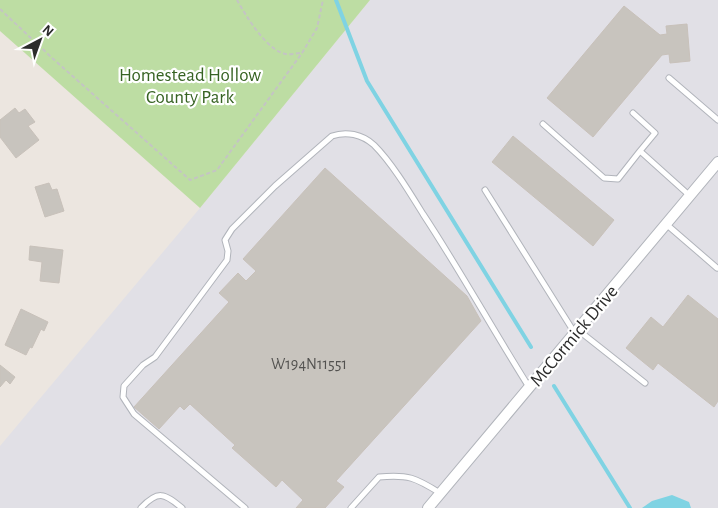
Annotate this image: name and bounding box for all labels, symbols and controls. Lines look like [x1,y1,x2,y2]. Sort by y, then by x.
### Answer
north arrow [15,15,65,65]
text: N [40,22,56,39]
park label: Homestead Hollow County Park [119,66,261,107]
street label: McCormick Drive [527,282,622,390]
house number: W194N11551 [271,356,347,372]

